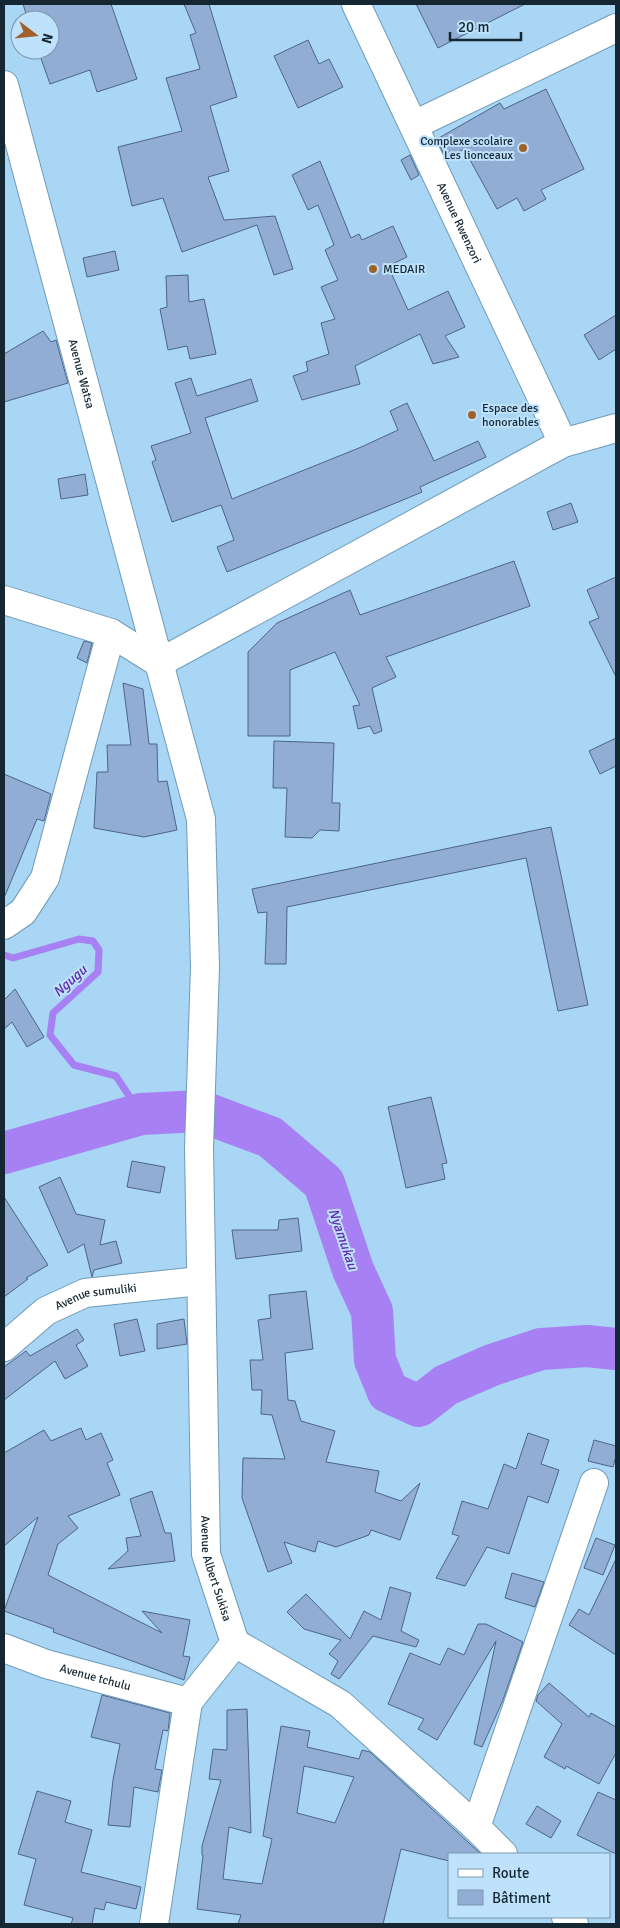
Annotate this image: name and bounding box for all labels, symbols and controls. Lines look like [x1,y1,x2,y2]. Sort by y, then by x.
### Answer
north arrow [10,10,60,60]
scale bar [450,10,521,42]
text: 20 m [458,18,489,36]
text: N [38,31,57,45]
place label: Complexe scolaire Les lionceaux [420,134,513,163]
marker: Complexe scolaire Les lionceaux [517,142,529,154]
street label: Avenue Rwenzori [434,180,485,266]
place label: MEDAIR [383,262,425,277]
marker: MEDAIR [367,263,379,275]
street label: Avenue Watsa [65,337,98,410]
place label: Espace des honorables [482,401,539,430]
marker: Espace des honorables [466,409,478,421]
water label: Ngugu [50,961,91,1001]
water label: Nyamukau [325,1206,362,1273]
street label: Avenue sumuliki [52,1280,137,1313]
street label: Avenue Albert Sukisa [198,1515,235,1623]
street label: Avenue tchulu [58,1661,133,1694]
legend [448,1853,610,1918]
text: Route [492,1864,529,1882]
text: Bâtiment [492,1889,551,1907]

